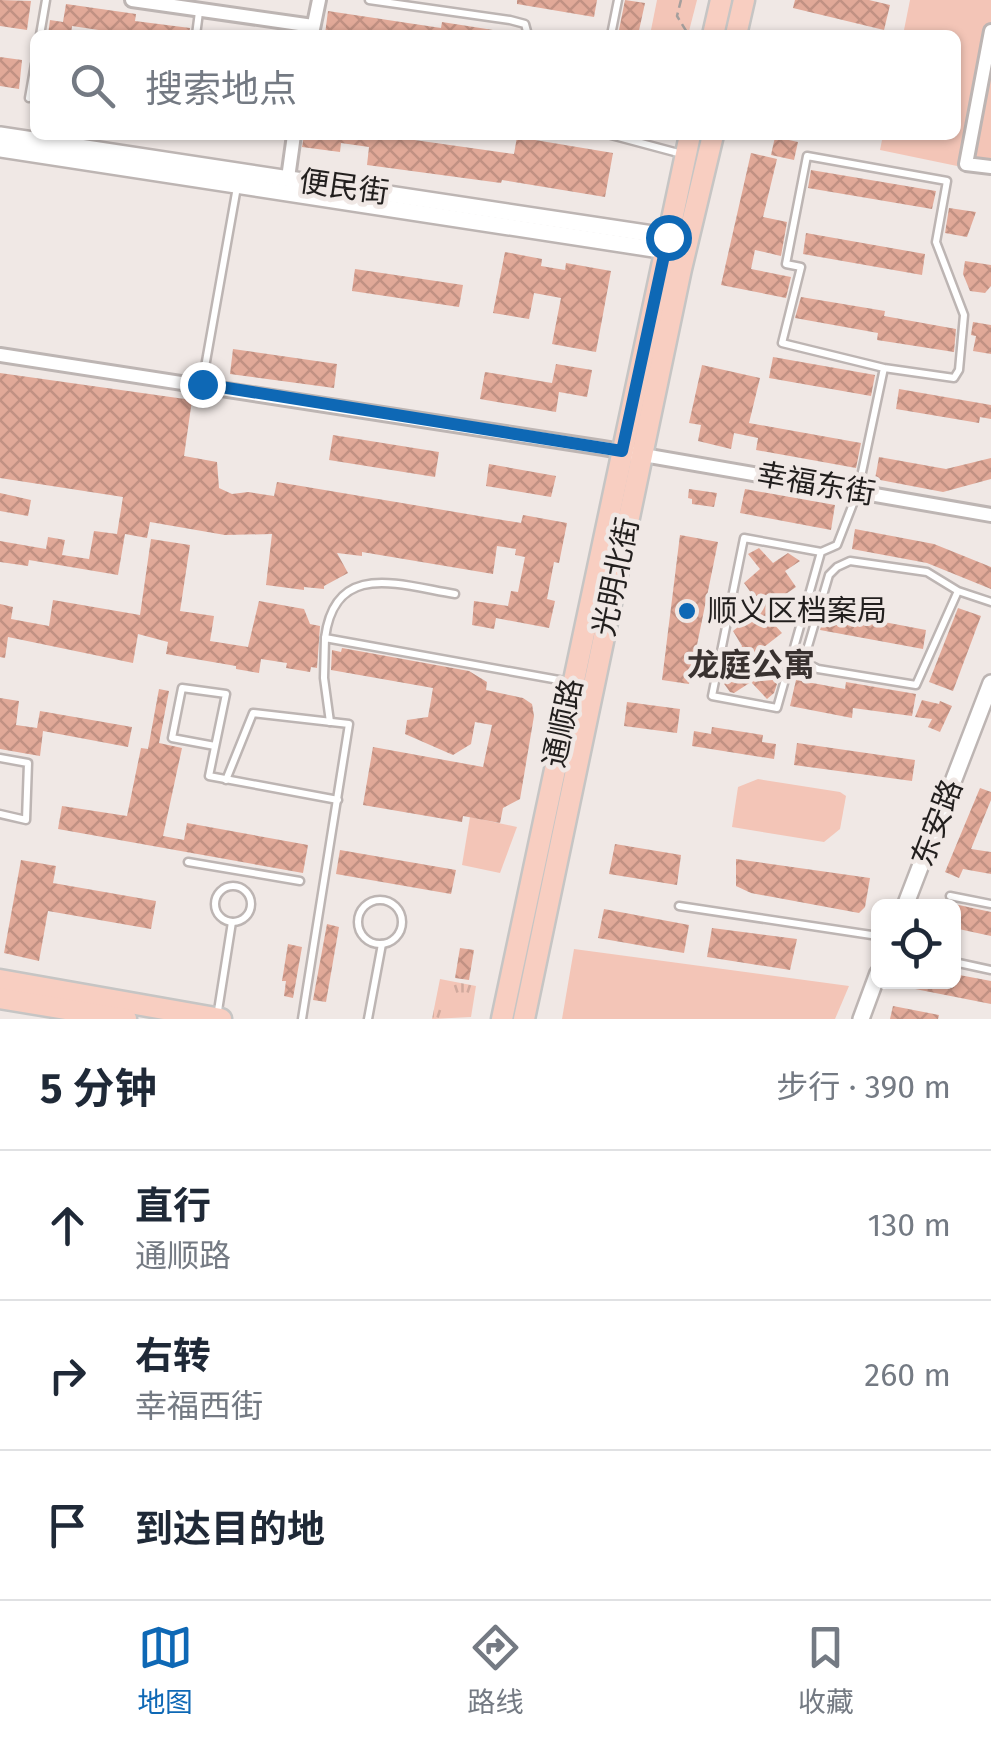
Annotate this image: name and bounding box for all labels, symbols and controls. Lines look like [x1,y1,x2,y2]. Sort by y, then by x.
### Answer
search box [30,30,961,140]
icon: search [65,58,120,113]
text: 搜索地点 [145,66,297,112]
street label: 便民街 [297,163,391,211]
route start [646,215,692,261]
route end [180,362,226,408]
street label: 幸福东街 [754,456,878,512]
street label: 光明北街 [586,515,646,639]
place label: 顺义区档案局 [707,593,887,629]
marker: 顺义区档案局 [676,600,698,622]
district label: 龙庭公寓 [687,646,815,684]
street label: 通顺路 [536,675,590,771]
street label: 东安路 [904,775,970,871]
map controls [871,899,961,989]
button: locate [871,899,961,989]
text: 5 分钟 [40,1064,156,1114]
text: 步行 · 390 m [776,1068,951,1106]
text: 直行 [135,1183,211,1229]
icon: ahead [40,1198,95,1253]
text: 130 m [867,1206,951,1244]
text: 通顺路 [135,1237,231,1275]
text: 右转 [135,1333,211,1379]
icon: right [40,1348,95,1403]
text: 260 m [864,1356,951,1394]
text: 幸福西街 [135,1387,263,1425]
icon: arrive [40,1498,95,1553]
text: 到达目的地 [135,1506,325,1552]
tab: 地图 [137,1620,193,1720]
tab: 路线 [467,1620,524,1720]
tab: 收藏 [798,1620,854,1720]

